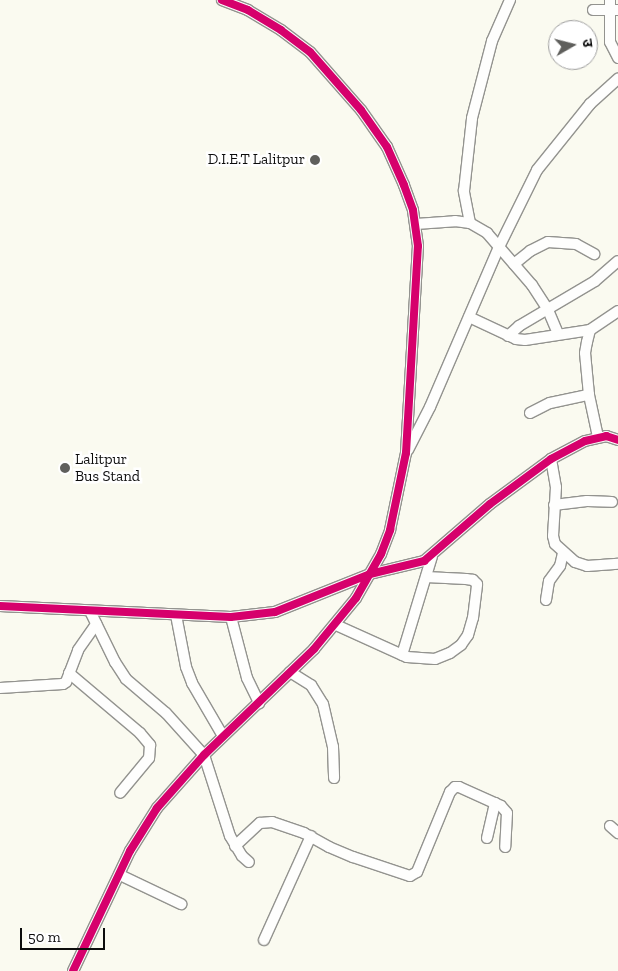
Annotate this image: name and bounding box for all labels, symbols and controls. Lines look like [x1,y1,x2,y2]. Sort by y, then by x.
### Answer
north arrow [548,20,598,70]
text: उ [578,38,596,48]
place label: D.I.E.T Lalitpur [208,151,305,169]
marker: D.I.E.T Lalitpur [309,154,321,166]
place label: Lalitpur Bus Stand [75,450,140,485]
marker: Lalitpur Bus Stand [59,462,71,474]
scale bar [22,918,108,950]
text: 50 m [28,928,61,946]

